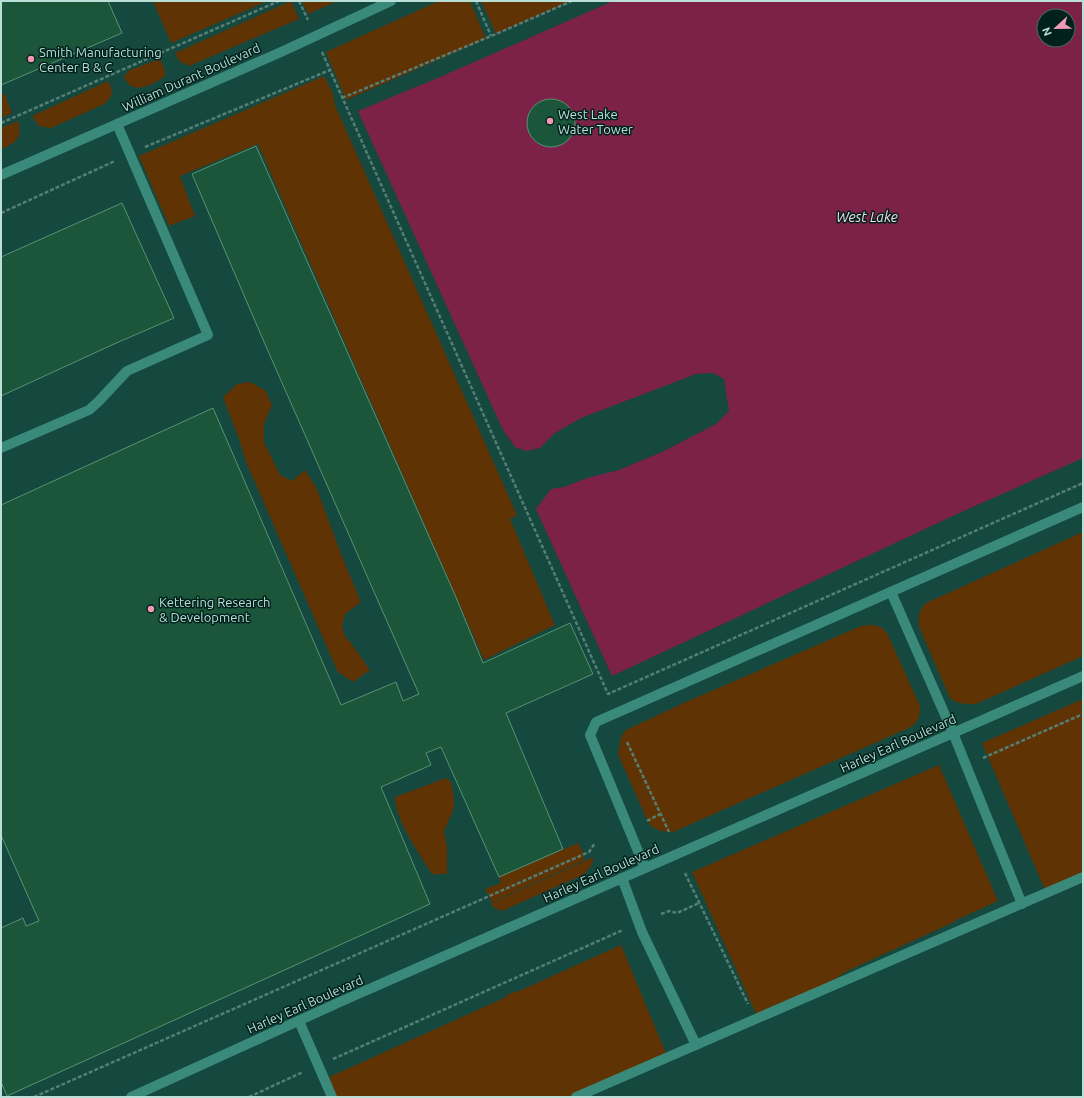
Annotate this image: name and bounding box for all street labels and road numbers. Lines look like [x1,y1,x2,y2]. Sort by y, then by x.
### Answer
street label: William Durant Boulevard [120,40,262,114]
street label: Harley Earl Boulevard [838,711,958,775]
street label: Harley Earl Boulevard [541,841,661,905]
street label: Harley Earl Boulevard [245,972,365,1036]

